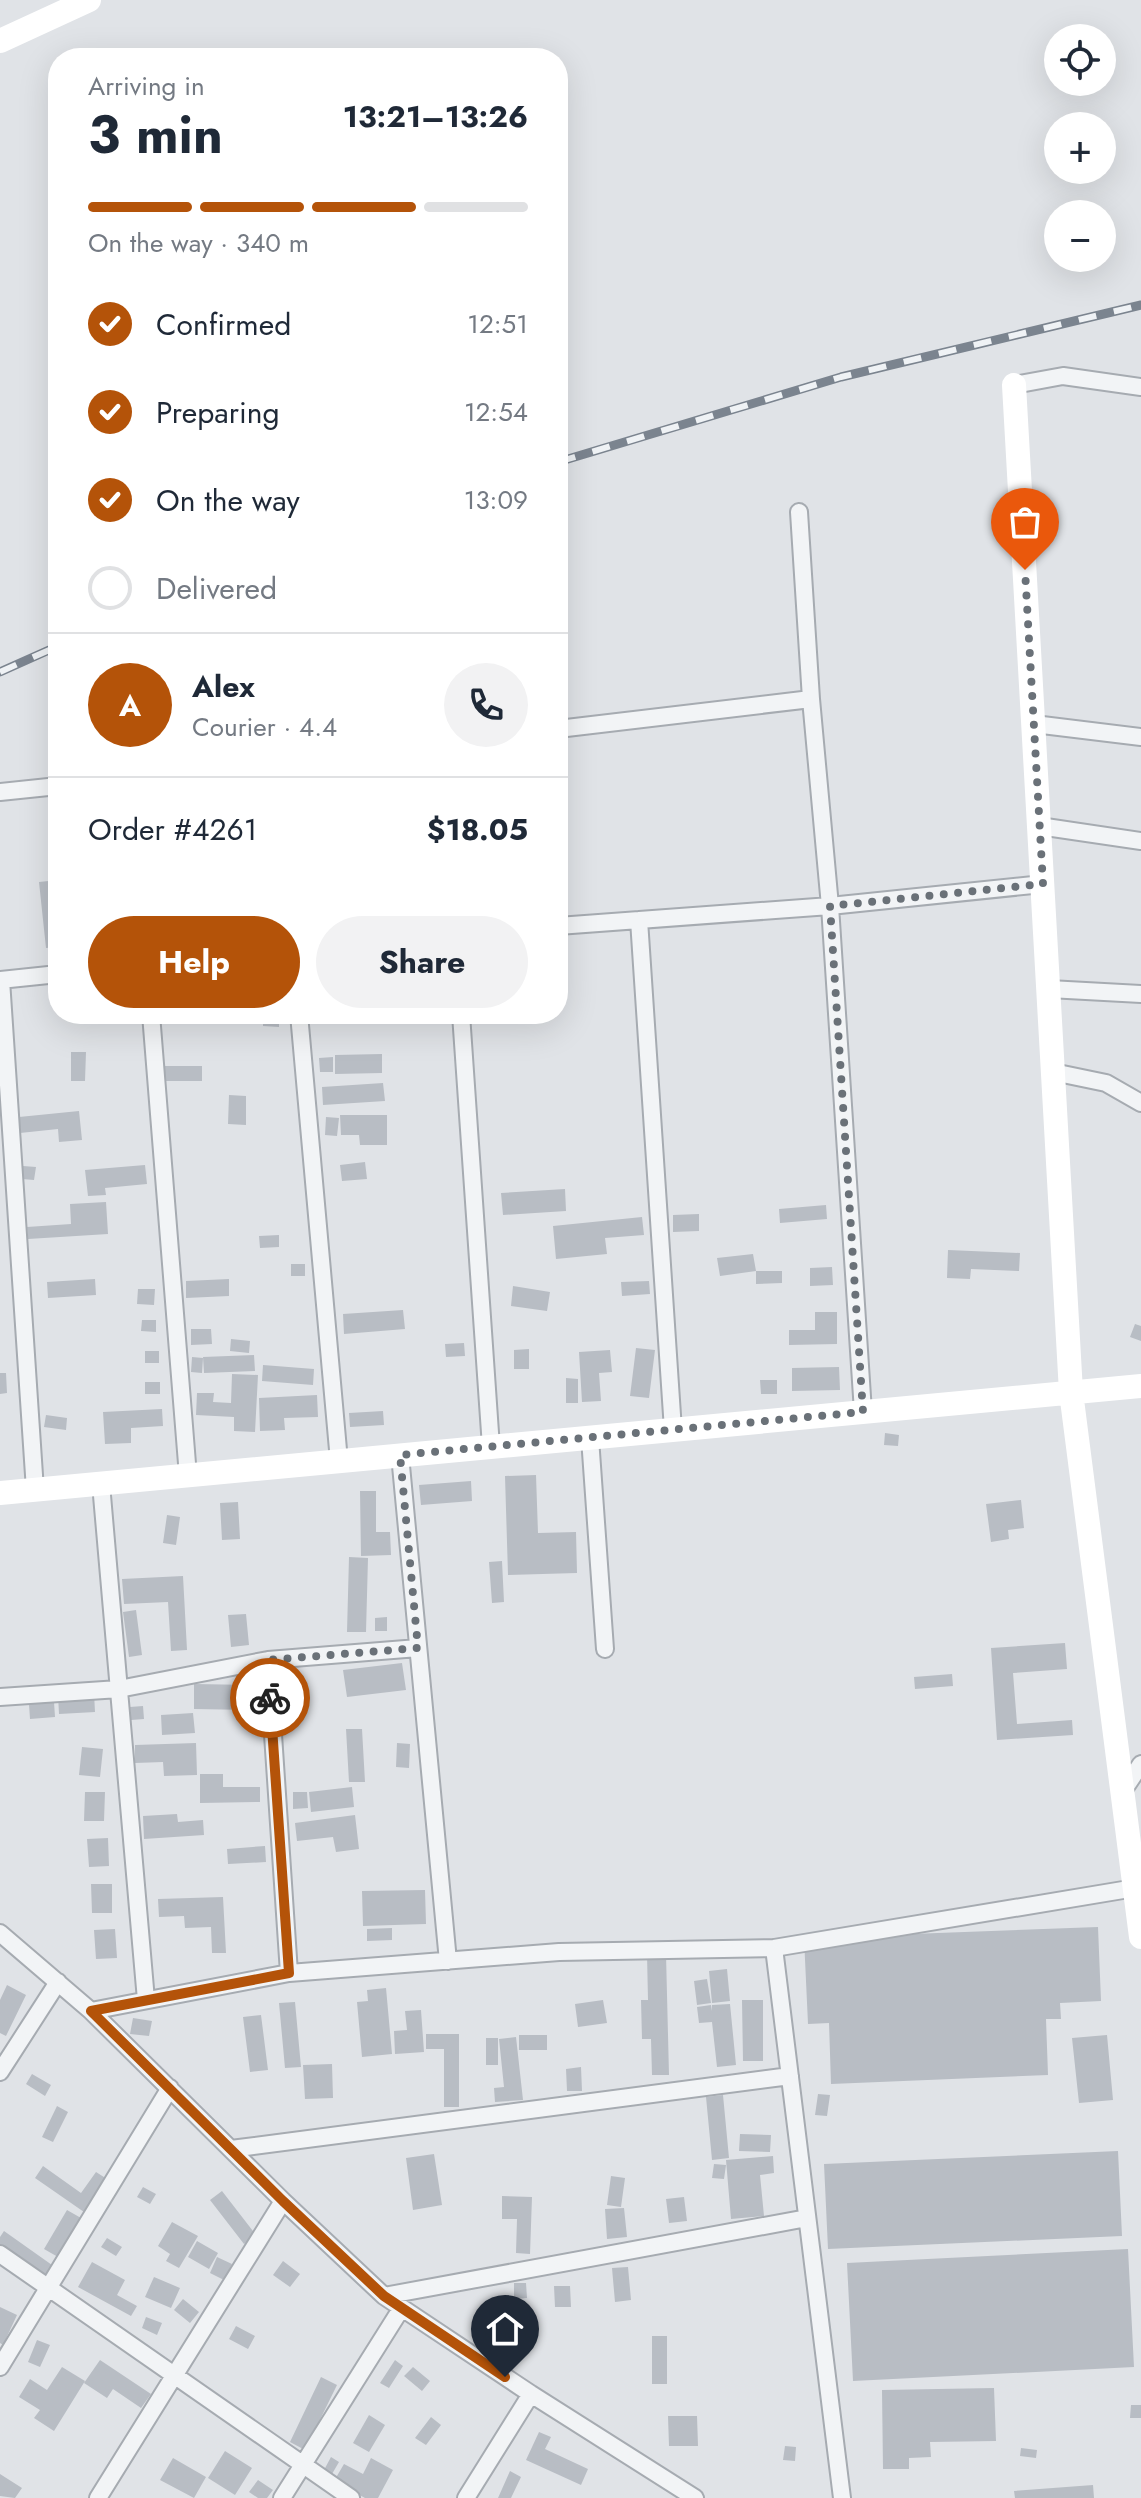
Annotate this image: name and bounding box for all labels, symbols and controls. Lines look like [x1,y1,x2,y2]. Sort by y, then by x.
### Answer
map controls [1044,24,1116,272]
button: locate [1044,24,1116,96]
text: Arriving in [88,67,205,105]
text: 13:21–13:26 [343,95,528,138]
text: 3 min [88,97,223,173]
button: + [1044,112,1116,184]
button: − [1044,200,1116,272]
text: On the way · 340 m [88,224,309,262]
icon: check [88,302,132,346]
text: Confirmed [156,303,291,346]
text: 12:51 [467,305,528,343]
icon: check [88,390,132,434]
text: Preparing [156,391,280,434]
text: 12:54 [464,393,528,431]
icon: check [88,478,132,522]
text: On the way [156,479,300,522]
text: 13:09 [464,481,528,519]
pin [991,488,1059,570]
icon: bag [1003,500,1047,544]
text: Delivered [156,567,277,610]
button: phone [444,663,528,747]
text: Alex [192,665,255,708]
text: A [119,684,141,727]
text: Courier · 4.4 [192,708,337,746]
text: Order #4261 [88,808,257,851]
text: $18.05 [427,808,528,851]
button: Help [88,916,300,1008]
button: Share [316,916,528,1008]
courier [230,1658,310,1738]
icon: bike [248,1676,292,1720]
pin [471,2295,539,2377]
icon: home [483,2307,527,2351]

